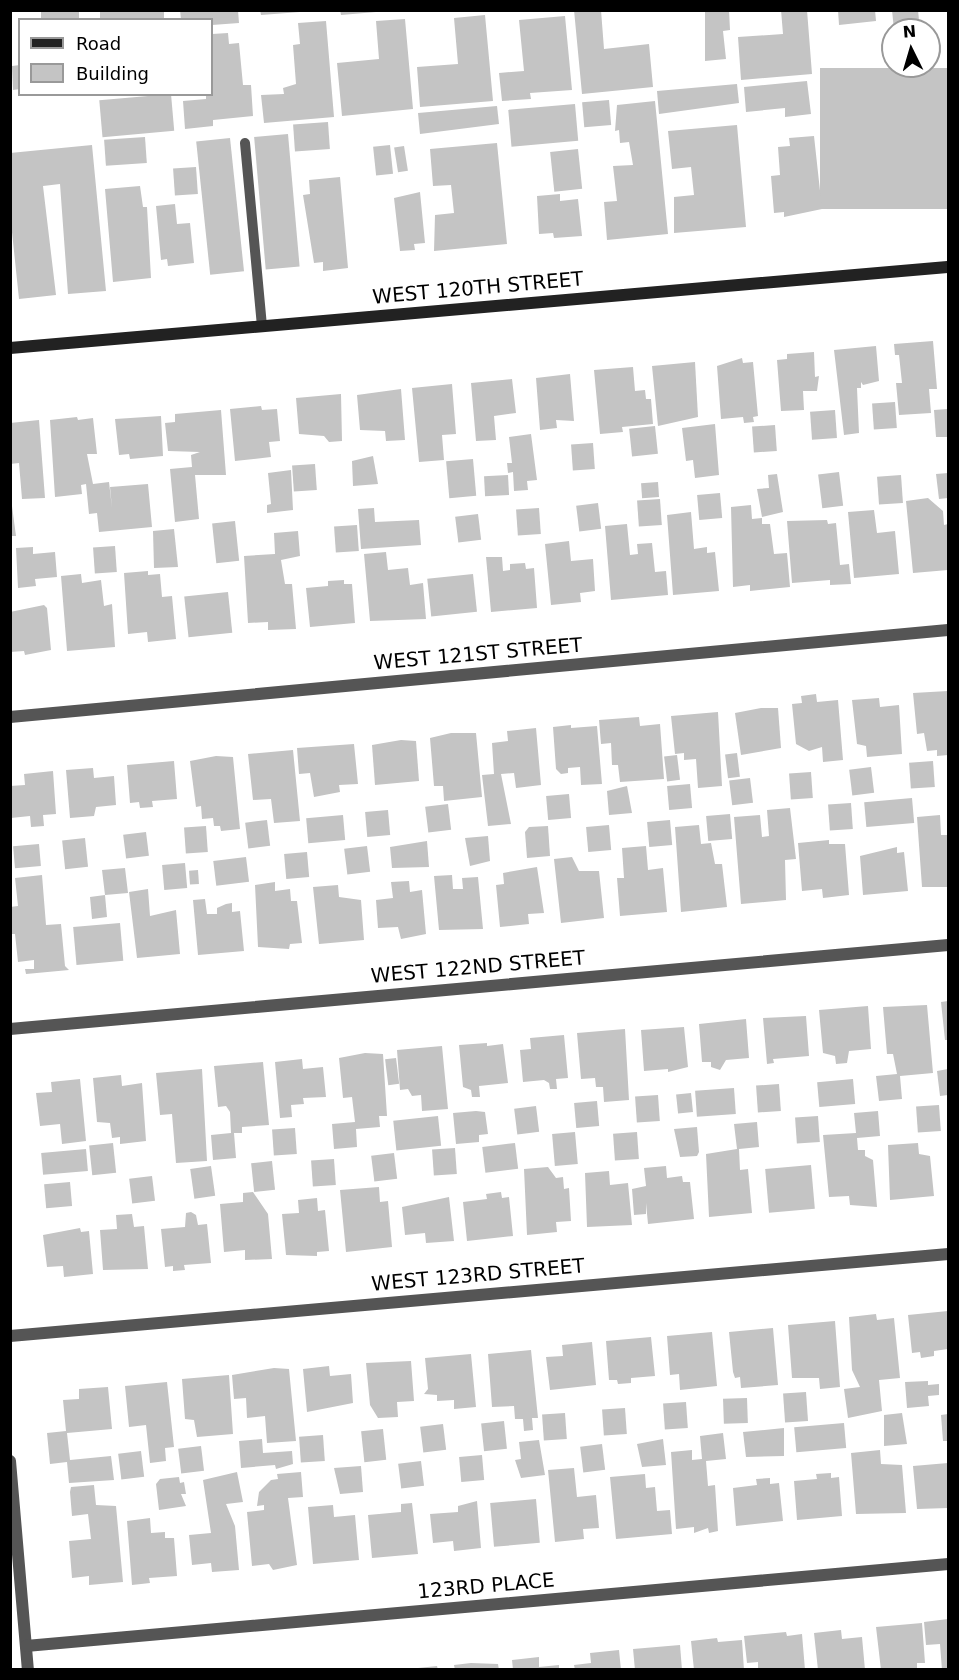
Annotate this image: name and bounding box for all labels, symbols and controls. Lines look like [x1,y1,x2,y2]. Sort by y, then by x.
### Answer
legend [18,18,213,96]
north arrow [881,18,941,78]
text: N [902,22,917,42]
text: Road [76,33,121,54]
text: Building [76,63,149,84]
street label: WEST 120TH STREET [371,267,585,309]
street label: WEST 121ST STREET [373,633,583,675]
street label: WEST 122ND STREET [370,946,586,988]
street label: WEST 123RD STREET [370,1254,586,1296]
street label: 123RD PLACE [417,1568,555,1604]

